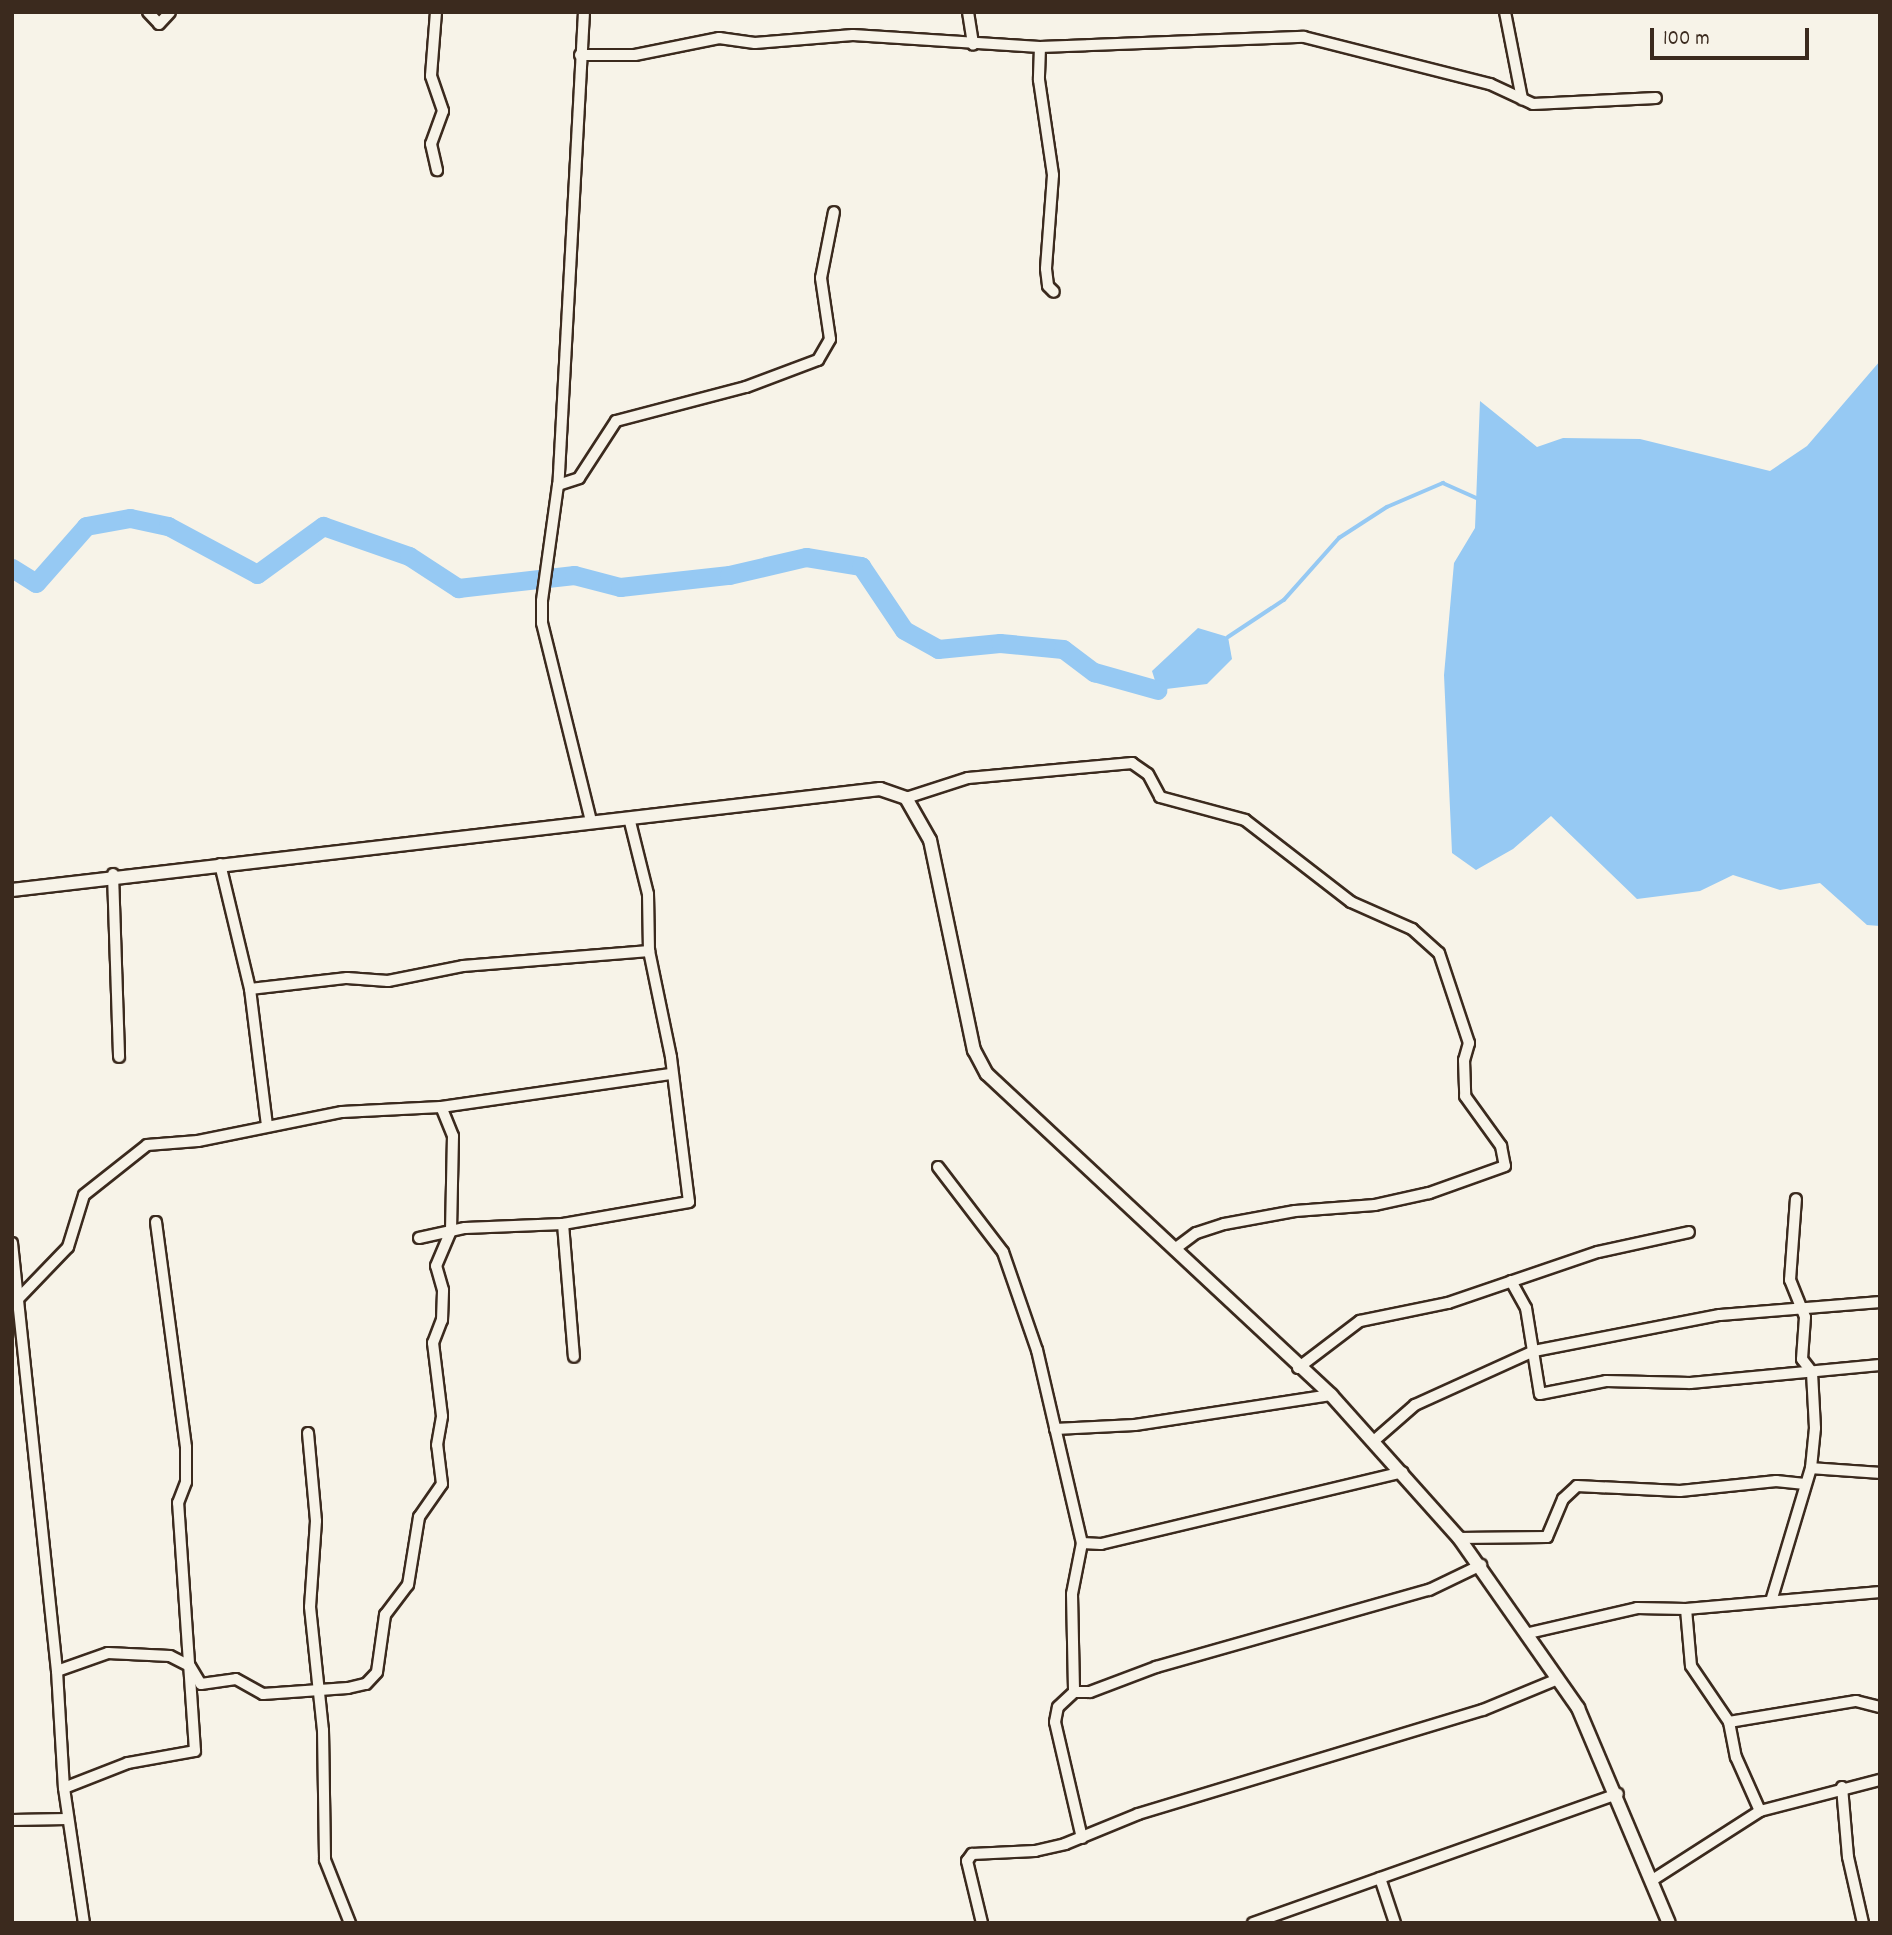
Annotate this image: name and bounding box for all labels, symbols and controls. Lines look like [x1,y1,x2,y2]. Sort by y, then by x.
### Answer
scale bar [1654,14,1813,58]
text: 100 m [1663,25,1710,55]

